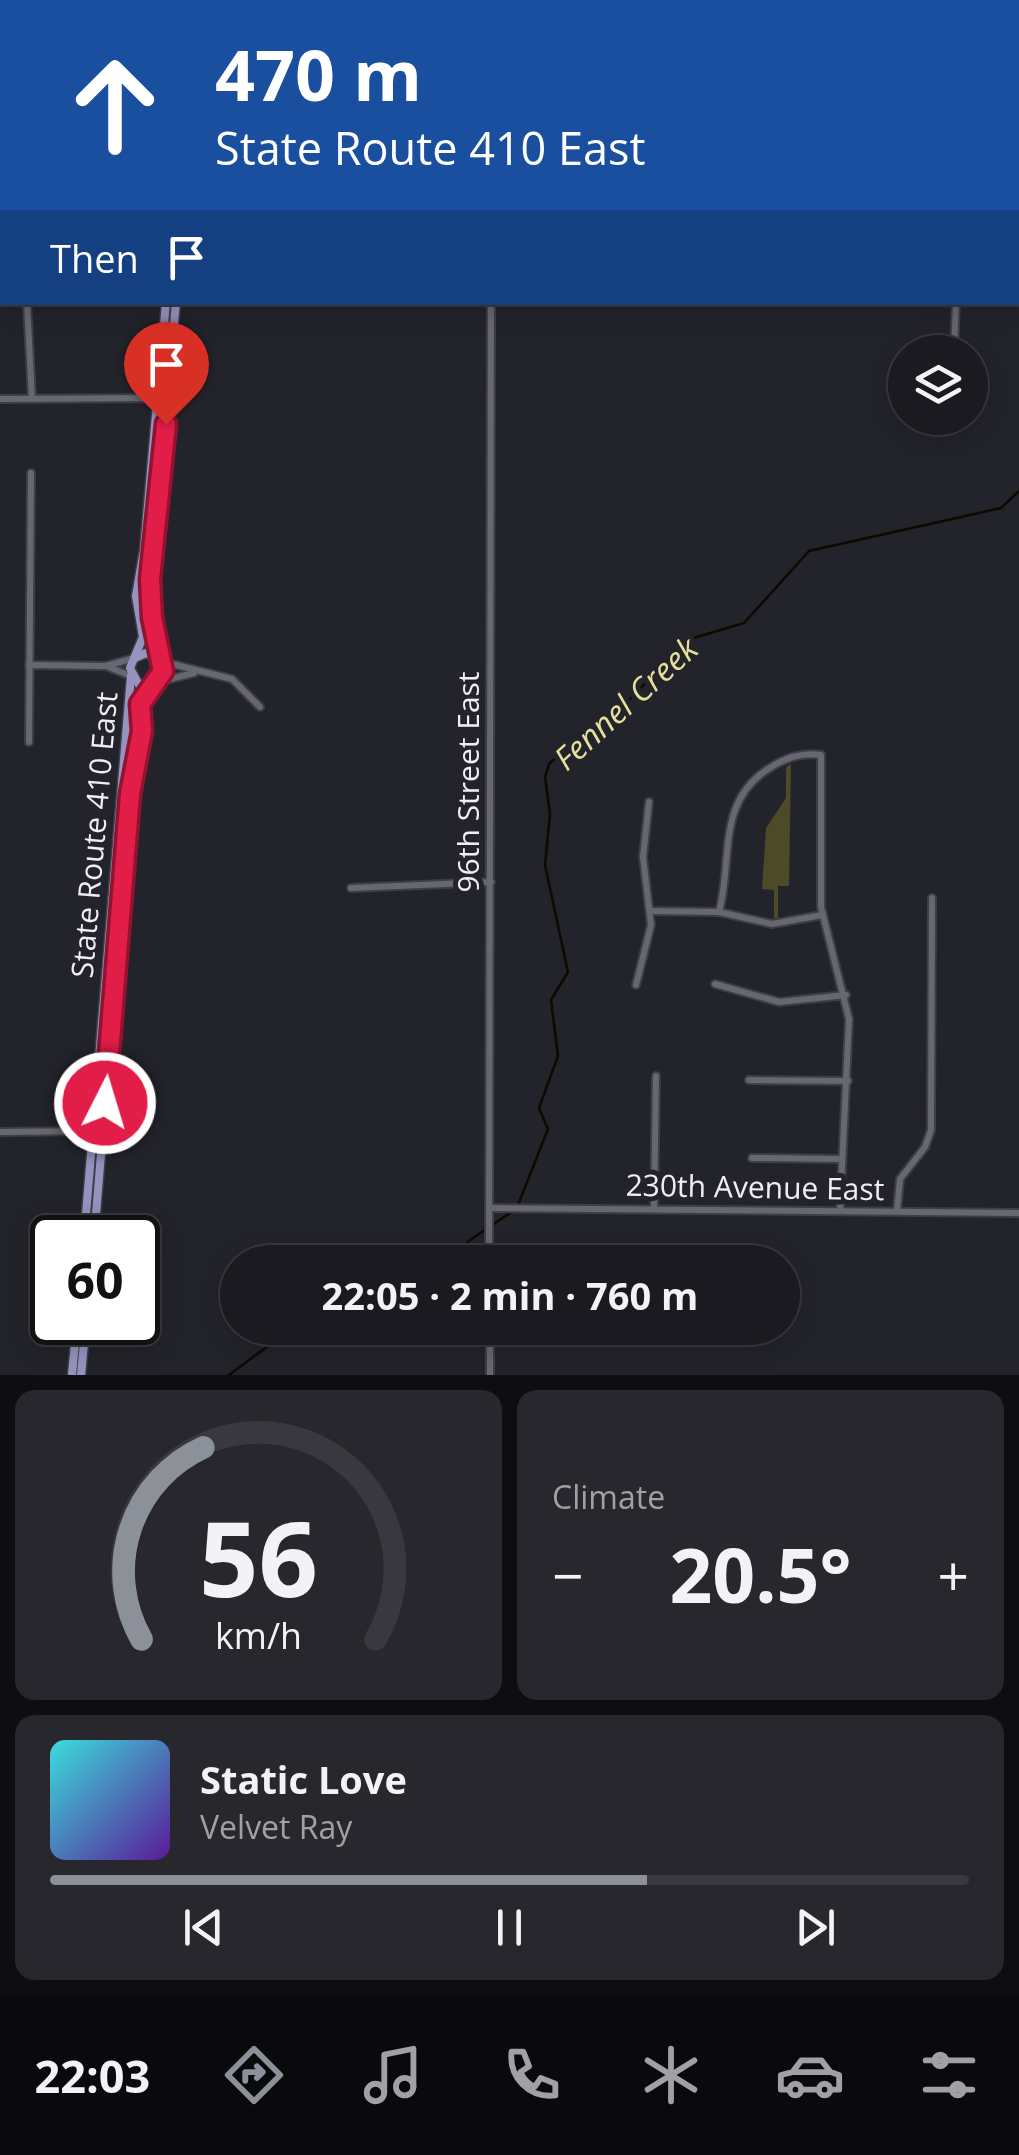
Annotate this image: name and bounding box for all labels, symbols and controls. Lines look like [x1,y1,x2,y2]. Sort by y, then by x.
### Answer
text: 470 m [215,26,422,122]
icon: ahead [50,40,180,170]
text: State Route 410 East [215,117,646,178]
icon: arrive [159,230,214,285]
text: Then [50,232,139,284]
pin [124,322,209,425]
map controls [888,335,988,435]
button: layers [888,335,988,435]
icon: arrive [139,337,194,392]
water label: Fennel Creek [544,626,707,779]
street label: 96th Street East [447,671,488,893]
street label: State Route 410 East [61,690,126,980]
position arrow [53,1051,157,1155]
street label: 230th Avenue East [625,1164,885,1209]
speed limit sign: 60 [30,1215,160,1345]
text: 22:05 · 2 min · 760 m [322,1269,698,1321]
text: Climate [552,1475,665,1518]
text: 56 [199,1486,318,1627]
text: 20.5° [669,1523,852,1625]
text: − [552,1537,583,1612]
text: + [938,1537,969,1612]
text: km/h [215,1611,302,1659]
text: Static Love [200,1753,407,1805]
text: Velvet Ray [200,1805,352,1848]
icon: previous [176,1900,231,1955]
icon: pause [482,1900,537,1955]
icon: next [788,1900,843,1955]
icon: directions [219,2040,289,2110]
icon: music [358,2040,428,2110]
icon: phone [497,2040,567,2110]
icon: climate [636,2040,706,2110]
icon: car [775,2040,845,2110]
icon: filters [914,2040,984,2110]
text: 22:03 [35,2045,150,2106]

